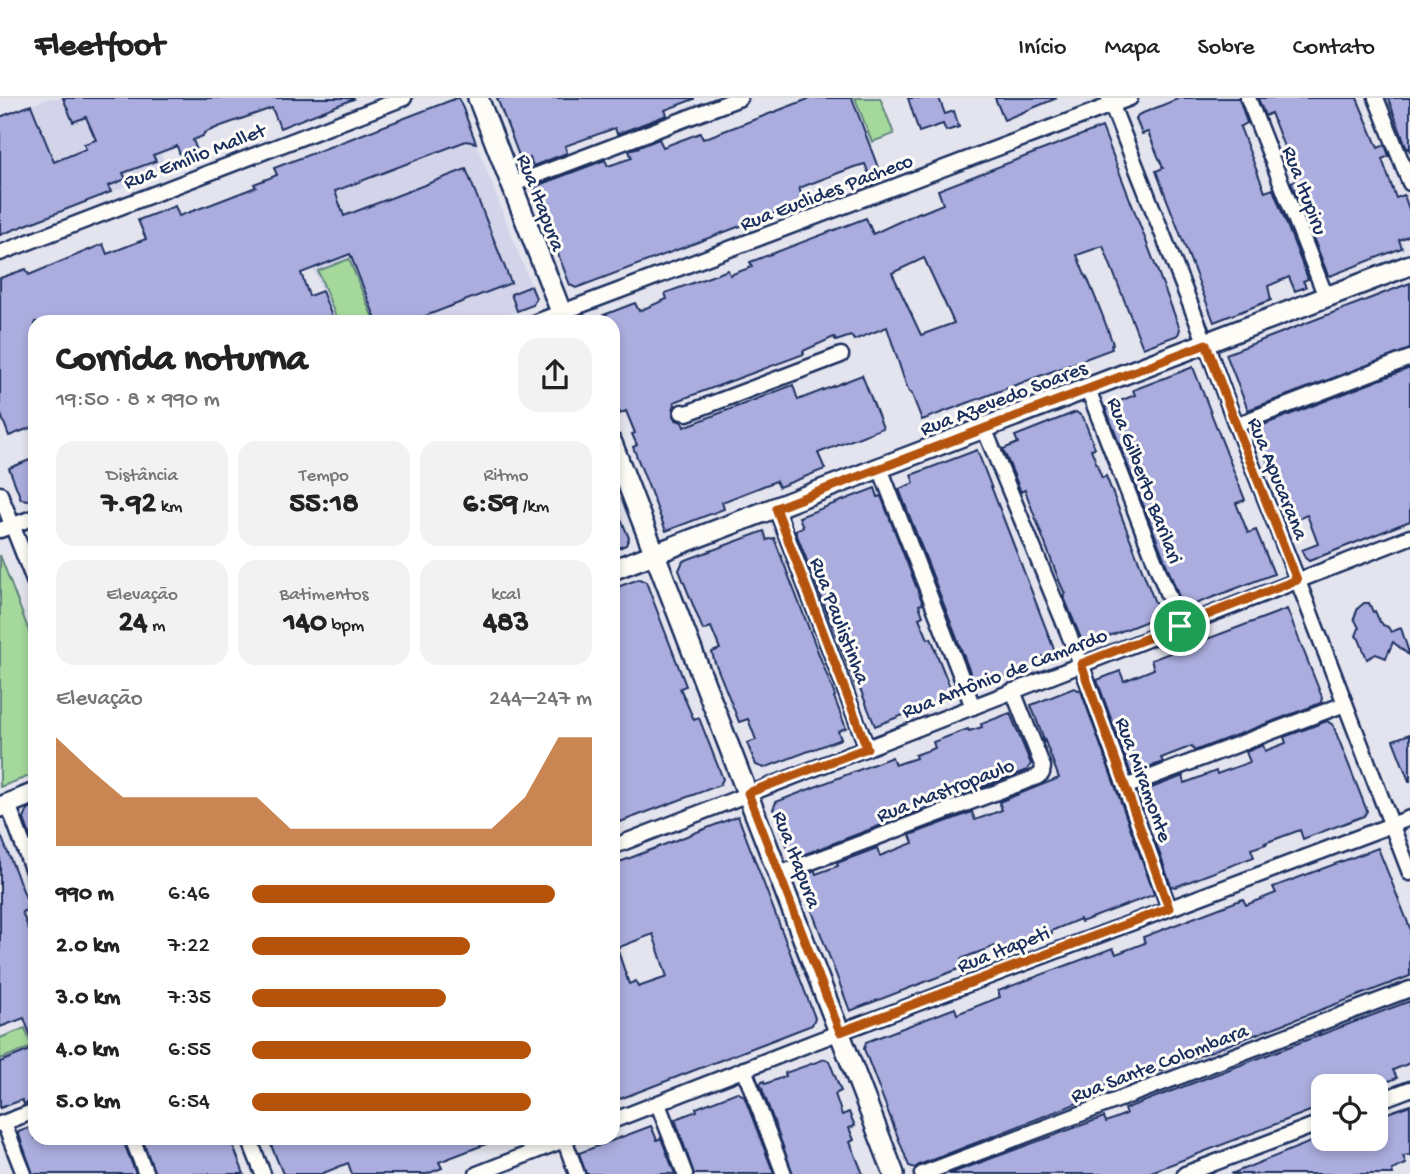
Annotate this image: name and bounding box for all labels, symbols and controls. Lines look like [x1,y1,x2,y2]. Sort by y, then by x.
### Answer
text: Fleetfoot [35,29,165,67]
text: Início [1018,34,1066,63]
text: Mapa [1104,34,1160,63]
text: Sobre [1198,34,1255,63]
text: Contato [1293,34,1375,63]
street label: Rua Emílio Mallet [121,119,272,197]
street label: Rua Itupiru [1274,143,1331,239]
street label: Rua Euclides Pacheco [737,150,917,239]
street label: Rua Itapura [509,151,569,257]
button: share [518,338,592,412]
text: Corrida noturna [56,339,308,383]
street label: Rua Azevedo Soares [917,357,1092,444]
text: 19:50 · 8 × 990 m [56,387,220,414]
street label: Rua Gilberto Barilari [1099,394,1186,568]
street label: Rua Apucarana [1240,415,1312,545]
text: Distância [106,465,178,488]
text: Tempo [299,465,349,488]
text: Ritmo [483,465,529,488]
text: 7.92 [101,488,156,523]
text: 55:18 [289,488,359,523]
text: 6:59 [463,488,518,523]
text: km [156,496,183,519]
text: /km [518,496,549,519]
street label: Rua Paulistinha [802,554,874,689]
text: Elevação [106,584,178,607]
text: Batimentos [279,584,369,607]
text: kcal [491,584,521,607]
pin [1150,596,1210,656]
text: 24 [119,607,147,642]
text: 140 [284,607,327,642]
text: 483 [483,607,529,642]
icon: arrive [1161,607,1199,645]
text: m [147,615,165,638]
text: bpm [327,615,364,638]
street label: Rua Antônio de Camardo [899,624,1112,726]
text: Elevação [56,686,143,713]
text: 244–247 m [489,686,592,713]
street label: Rua Miramonte [1108,714,1176,847]
street label: Rua Mastropaulo [874,754,1019,830]
street label: Rua Itapura [765,808,825,914]
text: 990 m [56,881,114,908]
text: 6:46 [168,881,209,908]
street label: Rua Itapeti [954,922,1054,980]
text: 2.0 km [56,933,120,960]
text: 7:22 [168,933,210,960]
text: 3.0 km [56,985,120,1012]
text: 7:35 [168,985,211,1012]
street label: Rua Sante Colombara [1068,1019,1254,1111]
text: 4.0 km [56,1037,119,1064]
text: 6:55 [168,1037,211,1064]
map controls [1311,1074,1388,1151]
button: locate [1311,1074,1388,1151]
text: 5.0 km [56,1089,120,1116]
text: 6:54 [168,1089,210,1116]

